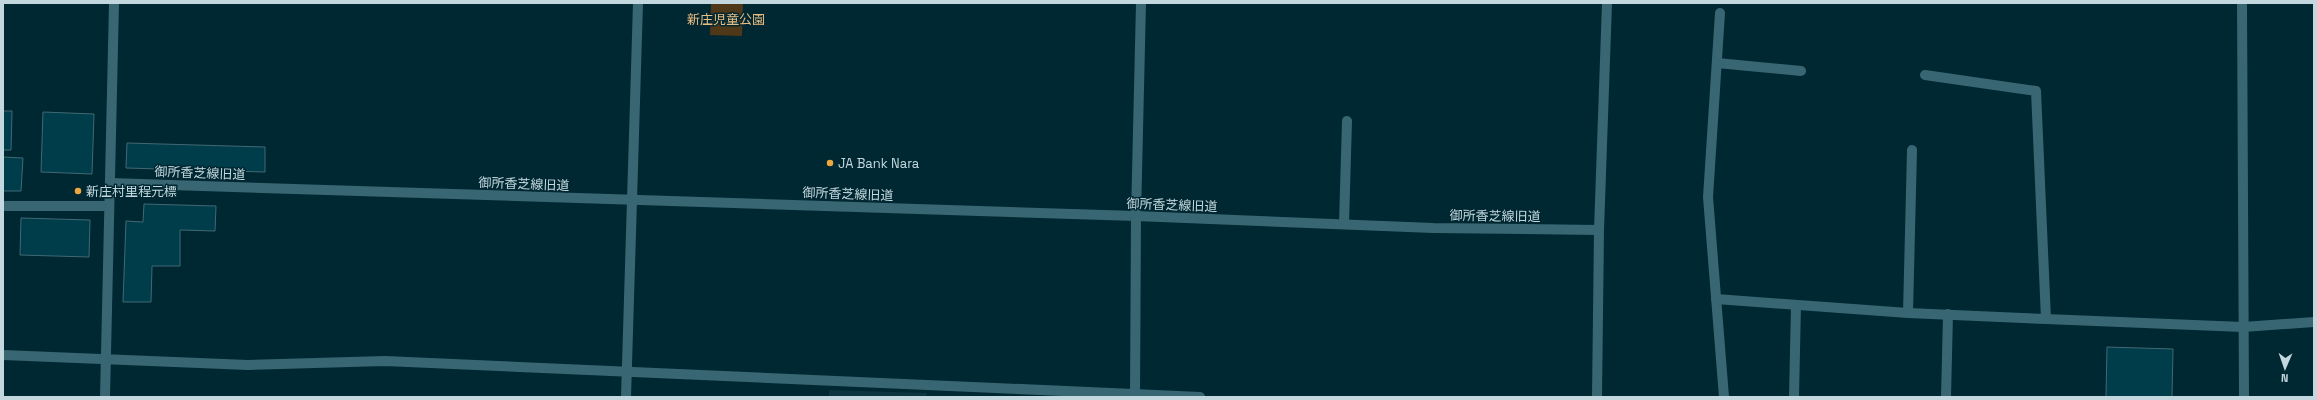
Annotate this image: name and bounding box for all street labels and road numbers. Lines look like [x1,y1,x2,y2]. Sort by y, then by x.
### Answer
street label: 御所香芝線旧道 [154,163,246,183]
street label: 御所香芝線旧道 [478,174,570,194]
street label: 御所香芝線旧道 [802,184,894,204]
street label: 御所香芝線旧道 [1126,195,1218,215]
street label: 御所香芝線旧道 [1449,207,1541,225]

